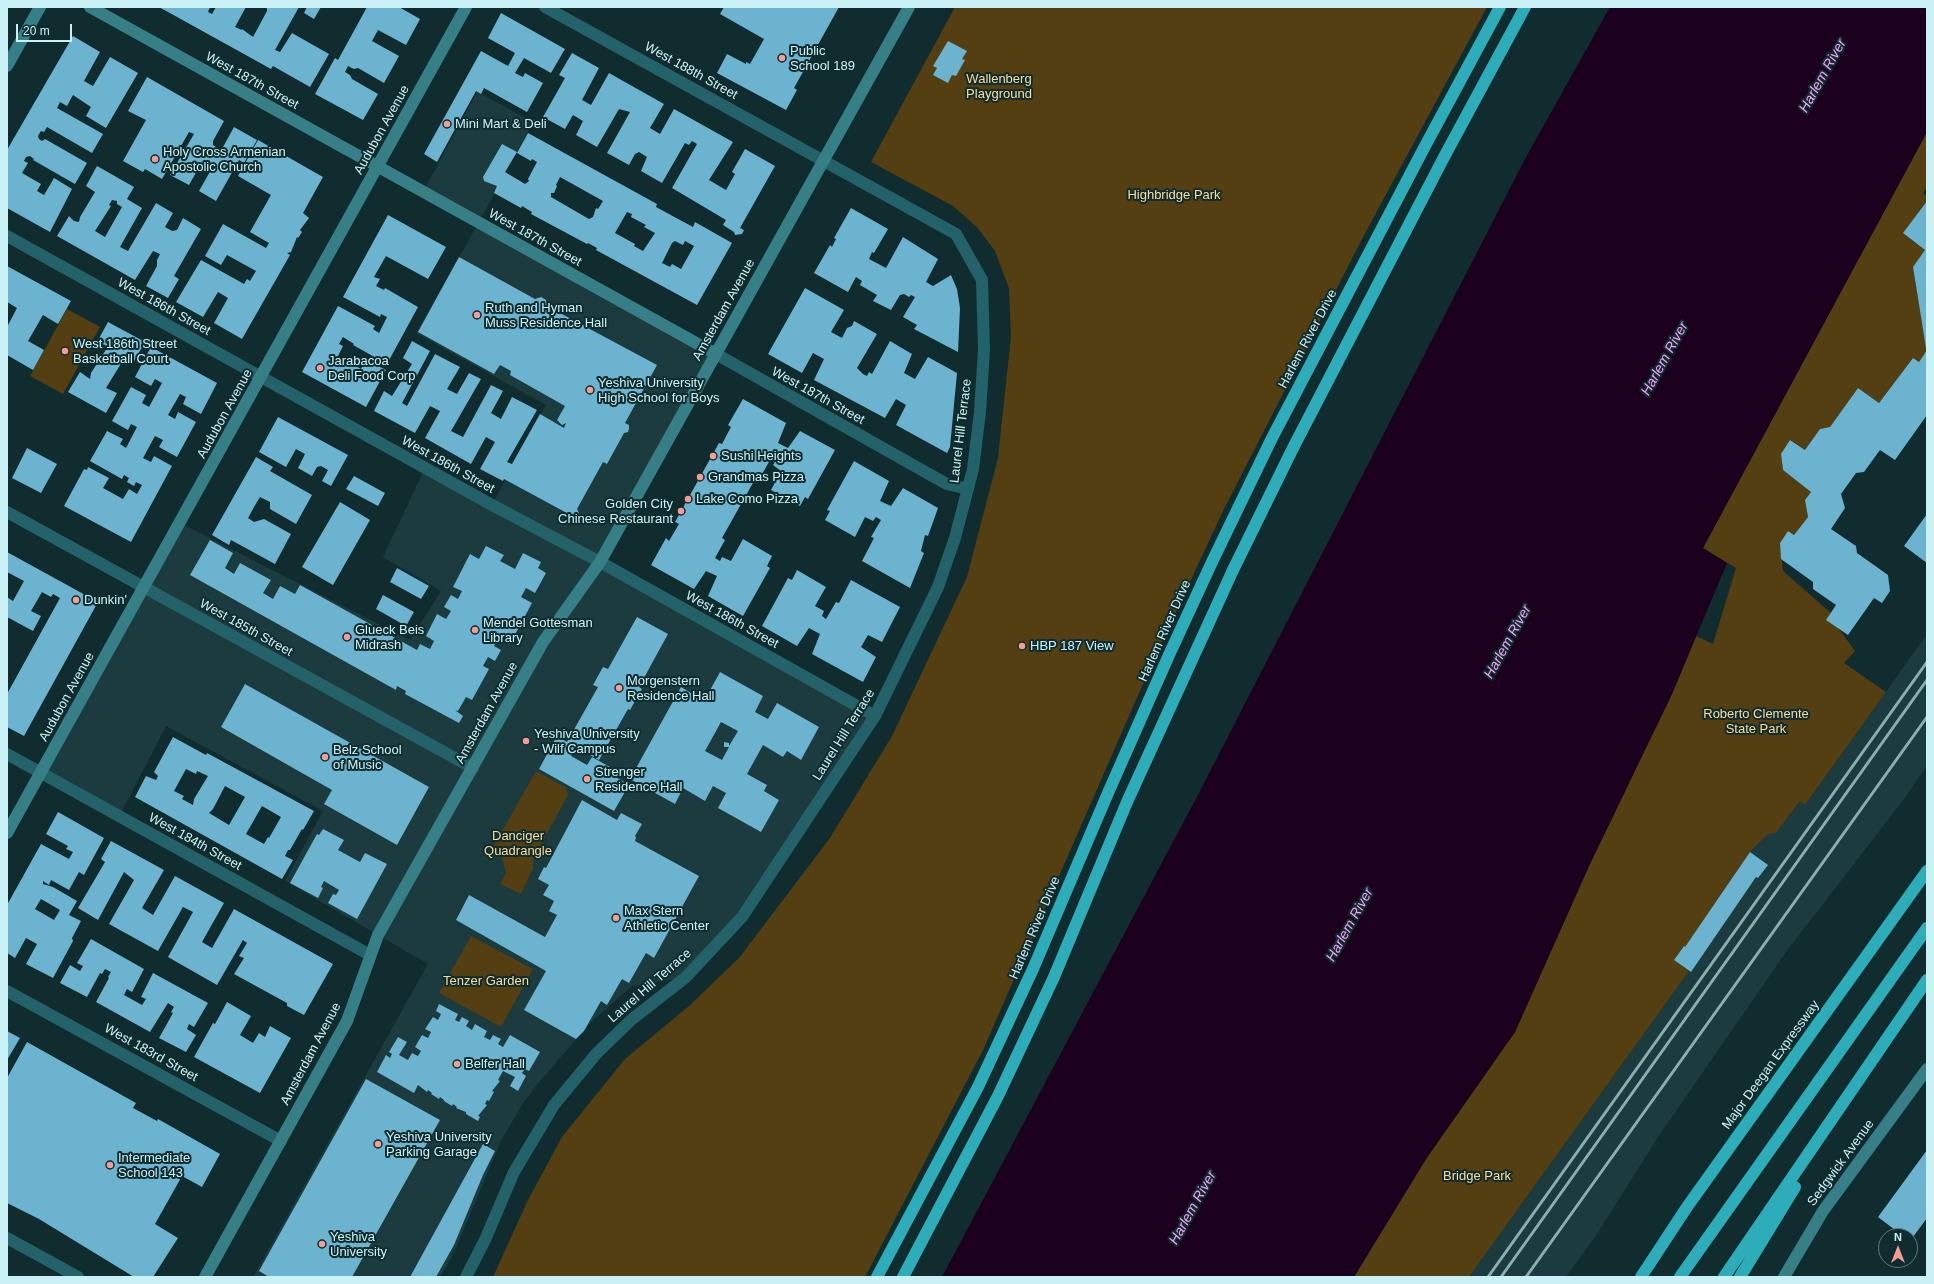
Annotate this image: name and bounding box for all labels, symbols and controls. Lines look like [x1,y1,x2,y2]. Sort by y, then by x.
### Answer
scale bar [18,16,74,42]
text: 20 m [23,24,50,38]
water label: Harlem River [1796,36,1850,116]
street label: West 188th Street [642,39,740,103]
place label: Public School 189 [790,43,855,74]
street label: West 187th Street [203,49,301,113]
marker: Public School 189 [777,53,787,63]
park label: Wallenberg Playground [966,71,1032,102]
street label: Audubon Avenue [351,83,413,177]
place label: Mini Mart & Deli [455,116,547,132]
marker: Mini Mart & Deli [442,119,452,129]
place label: Holy Cross Armenian Apostolic Church [163,144,286,175]
marker: Holy Cross Armenian Apostolic Church [150,154,160,164]
park label: Highbridge Park [1127,187,1221,203]
street label: West 187th Street [486,206,584,270]
street label: Amsterdam Avenue [690,256,758,364]
street label: West 186th Street [115,275,213,339]
street label: Harlem River Drive [1275,287,1341,391]
place label: Ruth and Hyman Muss Residence Hall [485,300,607,331]
marker: Ruth and Hyman Muss Residence Hall [472,310,482,320]
water label: Harlem River [1638,319,1692,399]
place label: West 186th Street Basketball Court [73,336,177,367]
marker: West 186th Street Basketball Court [60,346,70,356]
place label: Jarabacoa Deli Food Corp [328,353,415,384]
marker: Jarabacoa Deli Food Corp [315,363,325,373]
street label: West 187th Street [769,364,867,428]
street label: Audubon Avenue [194,367,256,461]
place label: Yeshiva University High School for Boys [598,375,719,406]
street label: Laurel Hill Terrace [947,378,975,484]
marker: Yeshiva University High School for Boys [585,385,595,395]
street label: West 186th Street [399,433,497,497]
place label: Sushi Heights [721,448,801,464]
marker: Sushi Heights [708,451,718,461]
place label: Grandmas Pizza [708,469,804,485]
marker: Grandmas Pizza [695,472,705,482]
place label: Lake Como Pizza [696,491,798,507]
marker: Lake Como Pizza [683,494,693,504]
place label: Golden City Chinese Restaurant [558,496,673,527]
marker: Golden City Chinese Restaurant [676,506,686,516]
street label: Harlem River Drive [1136,578,1194,684]
street label: West 186th Street [683,588,781,652]
place label: Dunkin' [84,592,127,608]
marker: Dunkin' [71,595,81,605]
street label: West 185th Street [197,596,295,660]
water label: Harlem River [1481,602,1535,682]
place label: Mendel Gottesman Library [483,615,593,646]
place label: Glueck Beis Midrash [355,622,424,653]
marker: Mendel Gottesman Library [470,625,480,635]
marker: Glueck Beis Midrash [342,632,352,642]
place label: HBP 187 View [1030,638,1114,654]
marker: HBP 187 View [1017,641,1027,651]
street label: Audubon Avenue [36,650,98,744]
street label: Amsterdam Avenue [453,659,521,767]
place label: Morgenstern Residence Hall [627,673,714,704]
marker: Morgenstern Residence Hall [614,683,624,693]
street label: Laurel Hill Terrace [810,686,878,784]
park label: Roberto Clemente State Park [1703,706,1809,737]
place label: Yeshiva University - Wilf Campus [534,726,640,757]
marker: Yeshiva University - Wilf Campus [521,736,531,746]
place label: Belz School of Music [333,742,402,773]
marker: Belz School of Music [320,752,330,762]
place label: Strenger Residence Hall [595,764,682,795]
marker: Strenger Residence Hall [582,774,592,784]
street label: West 184th Street [146,810,244,874]
park label: Danciger Quadrangle [484,828,552,859]
street label: Harlem River Drive [1006,874,1064,982]
water label: Harlem River [1323,885,1377,965]
place label: Max Stern Athletic Center [624,903,709,934]
marker: Max Stern Athletic Center [611,913,621,923]
street label: Laurel Hill Terrace [605,946,695,1026]
park label: Tenzer Garden [443,973,529,989]
street label: Major Deegan Expressway [1719,998,1823,1132]
street label: Amsterdam Avenue [277,1000,345,1108]
street label: West 183rd Street [102,1021,200,1085]
place label: Belfer Hall [465,1056,525,1072]
marker: Belfer Hall [452,1059,462,1069]
street label: Sedgwick Avenue [1804,1117,1878,1209]
place label: Yeshiva University Parking Garage [386,1129,492,1160]
marker: Yeshiva University Parking Garage [373,1139,383,1149]
place label: Intermediate School 143 [118,1150,190,1181]
marker: Intermediate School 143 [105,1160,115,1170]
water label: Harlem River [1166,1168,1220,1248]
park label: Bridge Park [1443,1168,1511,1184]
north arrow [1878,1228,1918,1268]
place label: Yeshiva University [330,1229,387,1260]
text: N [1894,1231,1902,1243]
marker: Yeshiva University [317,1239,327,1249]

